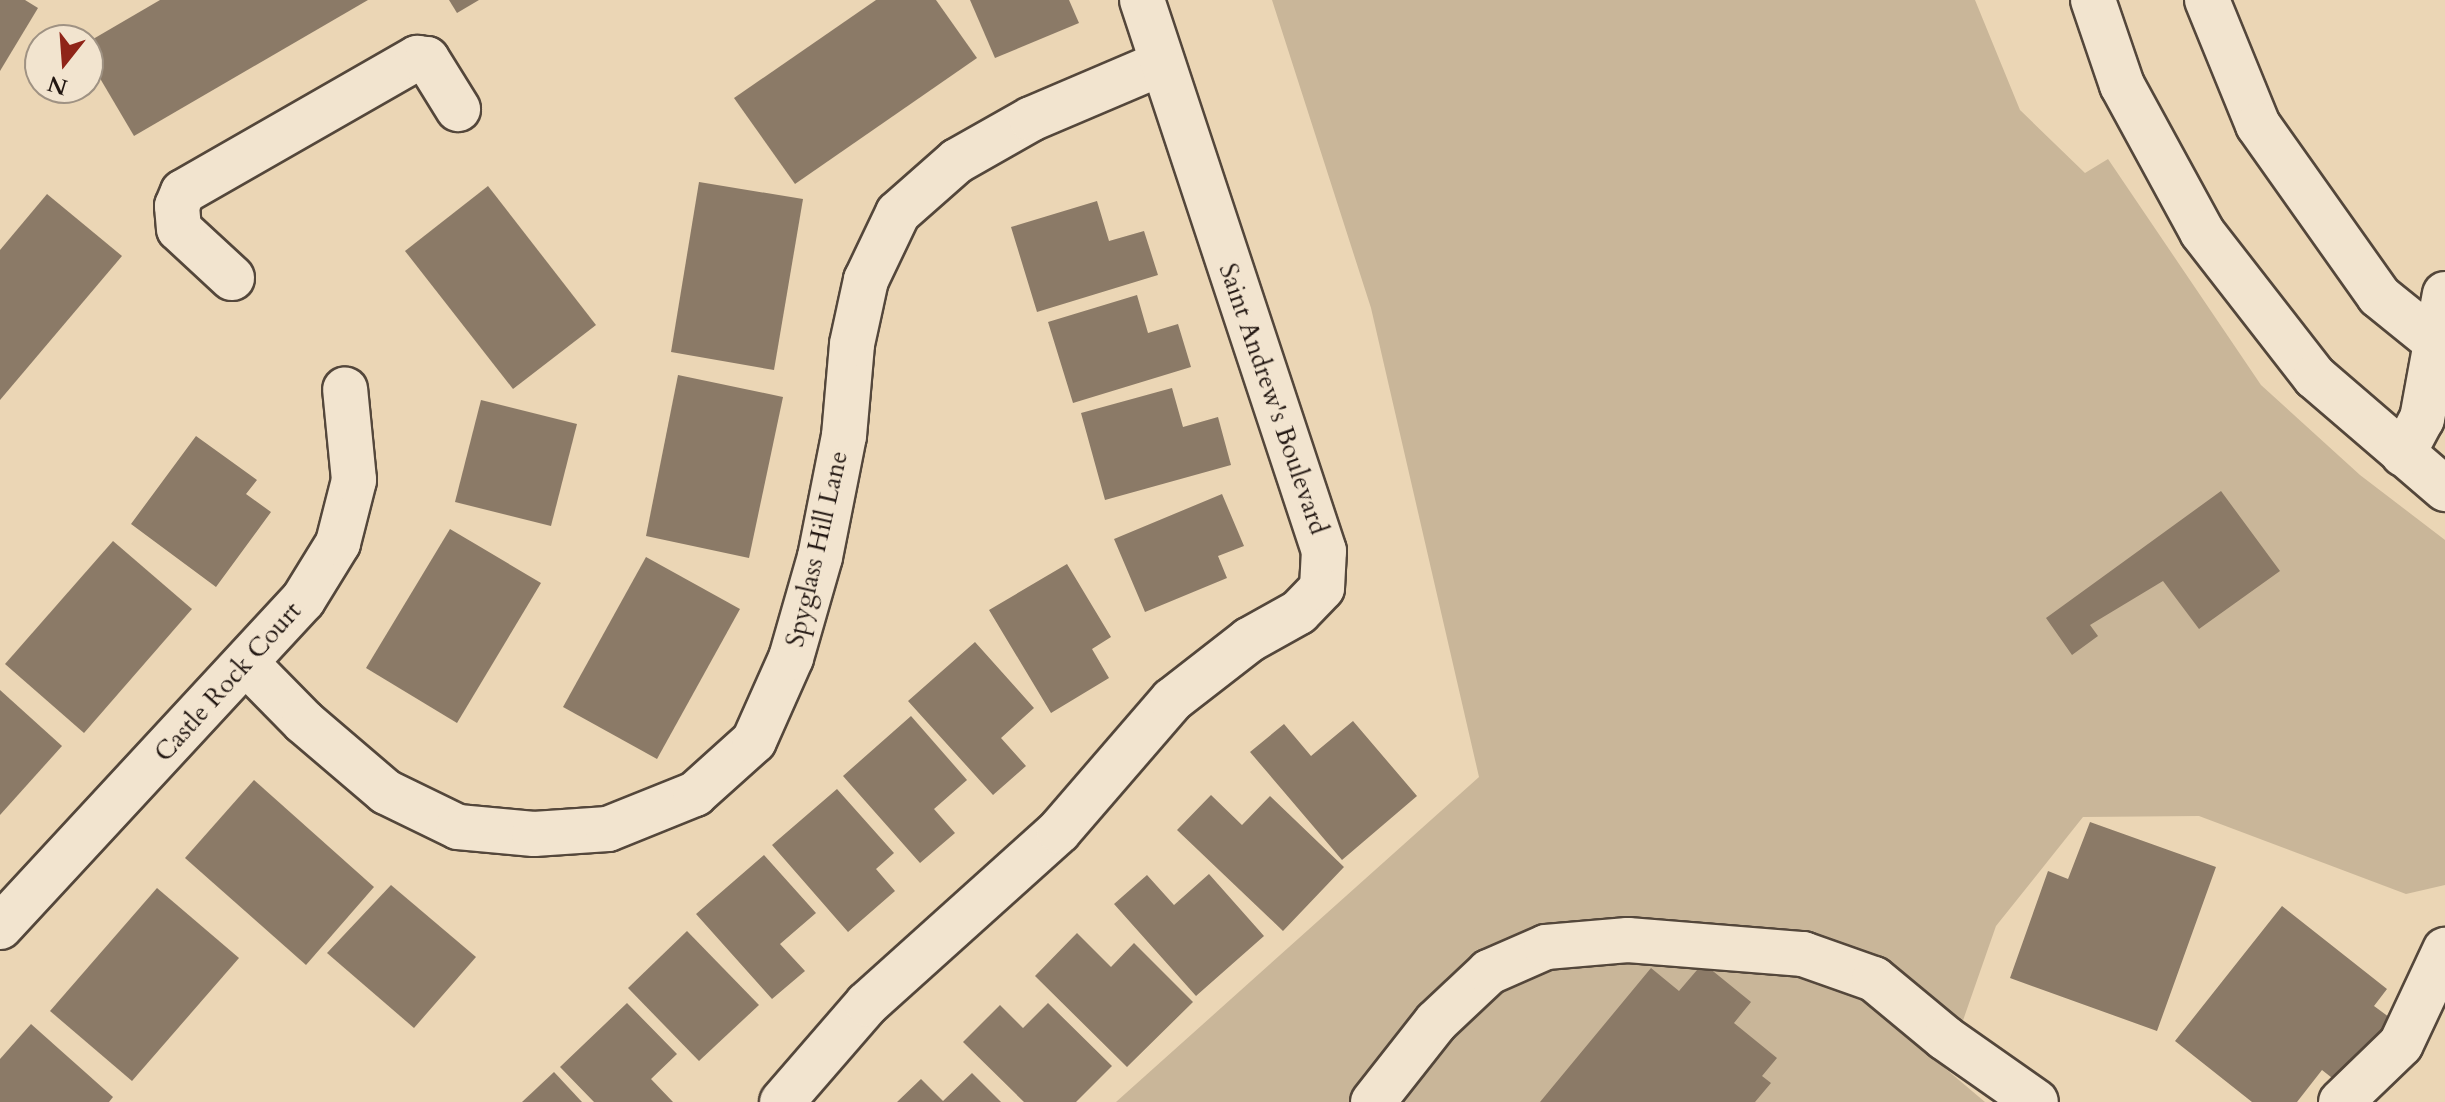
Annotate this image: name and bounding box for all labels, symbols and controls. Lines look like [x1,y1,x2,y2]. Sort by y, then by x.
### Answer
north arrow [24,24,104,104]
text: N [44,68,71,102]
street label: Saint Andrew's Boulevard [1212,259,1334,539]
street label: Spyglass Hill Lane [779,448,855,650]
street label: Castle Rock Court [148,596,308,768]

